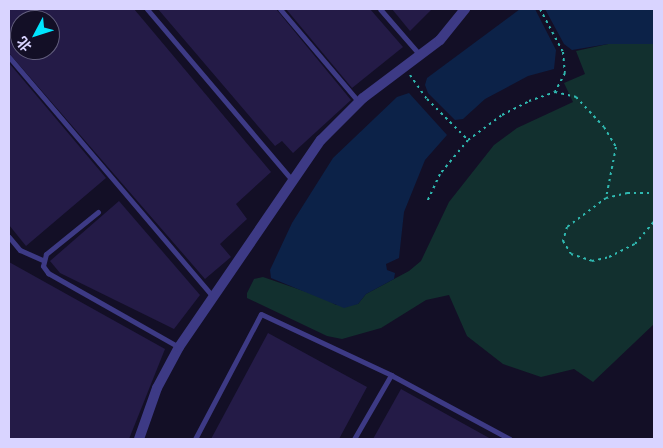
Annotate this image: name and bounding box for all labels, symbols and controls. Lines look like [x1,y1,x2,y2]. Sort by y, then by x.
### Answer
north arrow [10,10,60,60]
text: 北 [14,33,35,55]

